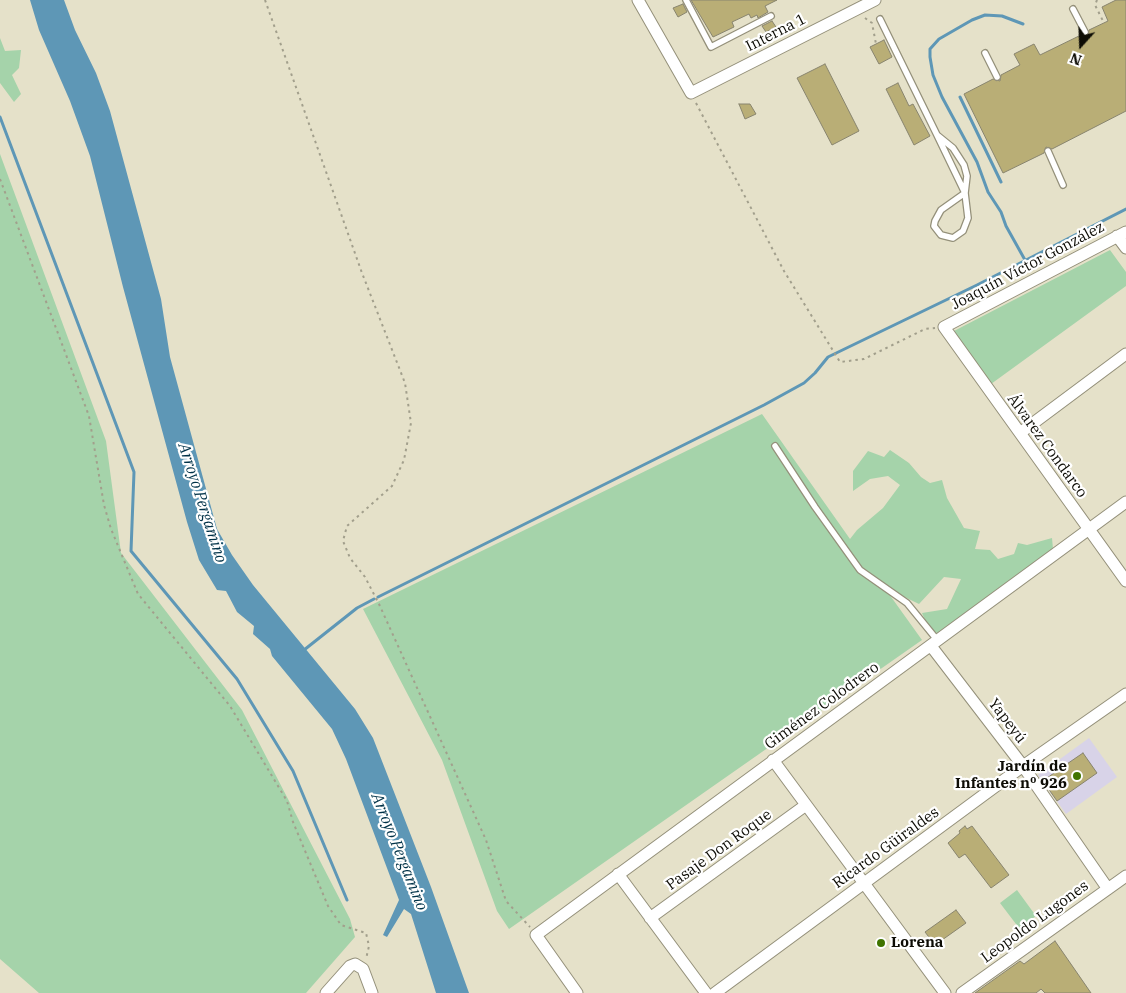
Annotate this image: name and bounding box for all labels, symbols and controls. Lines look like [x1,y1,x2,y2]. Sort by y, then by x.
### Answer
street label: Interna 1 [743,10,809,56]
north arrow [1056,20,1106,70]
text: N [1068,49,1084,69]
street label: Joaquín Víctor González [949,218,1107,314]
street label: Álvarez Condarco [1003,391,1091,501]
water label: Arroyo Pergamino [174,441,230,565]
street label: Giménez Colodrero [761,659,883,753]
street label: Yapeyú [984,695,1030,747]
place label: Jardín de Infantes nº 926 [955,758,1067,793]
marker: Jardín de Infantes nº 926 [1071,770,1083,782]
water label: Arroyo Pergamino [367,790,431,914]
street label: Ricardo Güiraldes [829,803,943,893]
street label: Pasaje Don Roque [663,806,775,894]
street label: Leopoldo Lugones [978,877,1092,967]
place label: Lorena [891,934,943,952]
marker: Lorena [875,937,887,949]

